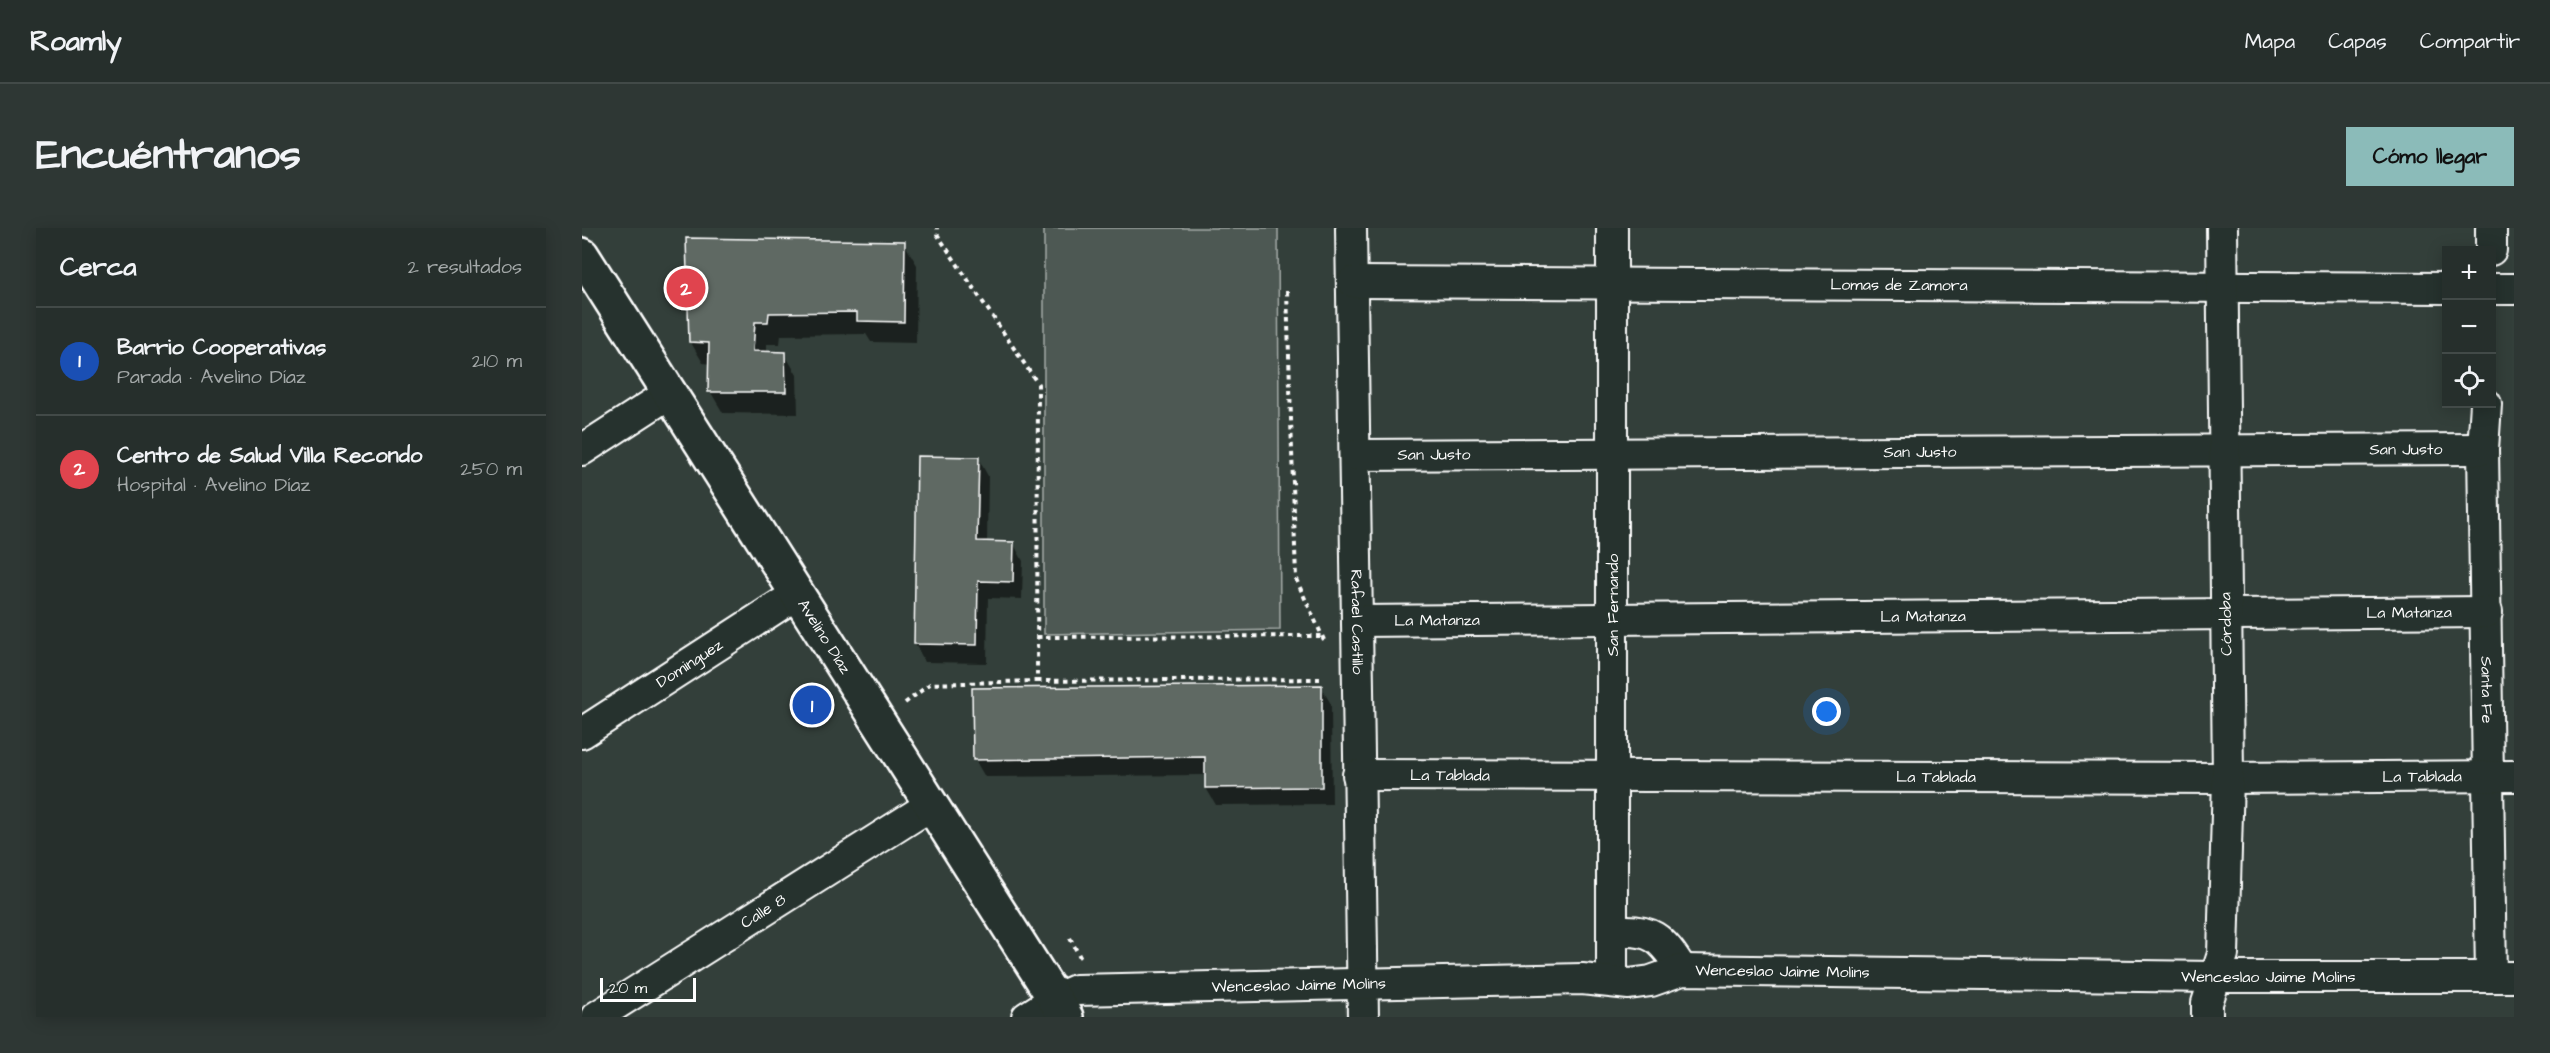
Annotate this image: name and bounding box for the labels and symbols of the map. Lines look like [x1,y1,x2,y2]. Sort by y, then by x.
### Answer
pin: 2 [666,266,706,310]
street label: Lomas de Zamora [1830,274,1968,296]
street label: San Justo [2369,438,2443,461]
street label: San Justo [1883,441,1957,463]
street label: San Justo [1397,443,1471,466]
street label: San Fernando [1602,554,1624,656]
street label: Rafael Castillo [1345,569,1369,675]
street label: Córdoba [2214,592,2238,656]
street label: Avelino Díaz [792,595,856,678]
street label: La Matanza [2366,601,2452,624]
street label: La Matanza [1880,605,1966,628]
street label: La Matanza [1394,609,1480,632]
street label: Dominguez [652,634,727,693]
street label: Santa Fe [2475,656,2498,724]
pin: 1 [792,682,832,728]
your location [1812,697,1841,726]
street label: La Tablada [1410,764,1490,786]
street label: La Tablada [2382,765,2462,788]
street label: La Tablada [1896,766,1976,788]
street label: Calle 8 [736,888,790,934]
street label: Wenceslao Jaime Molins [1695,959,1870,983]
street label: Wenceslao Jaime Molins [2181,966,2356,988]
street label: Wenceslao Jaime Molins [1211,972,1386,998]
scale bar [600,975,696,1002]

